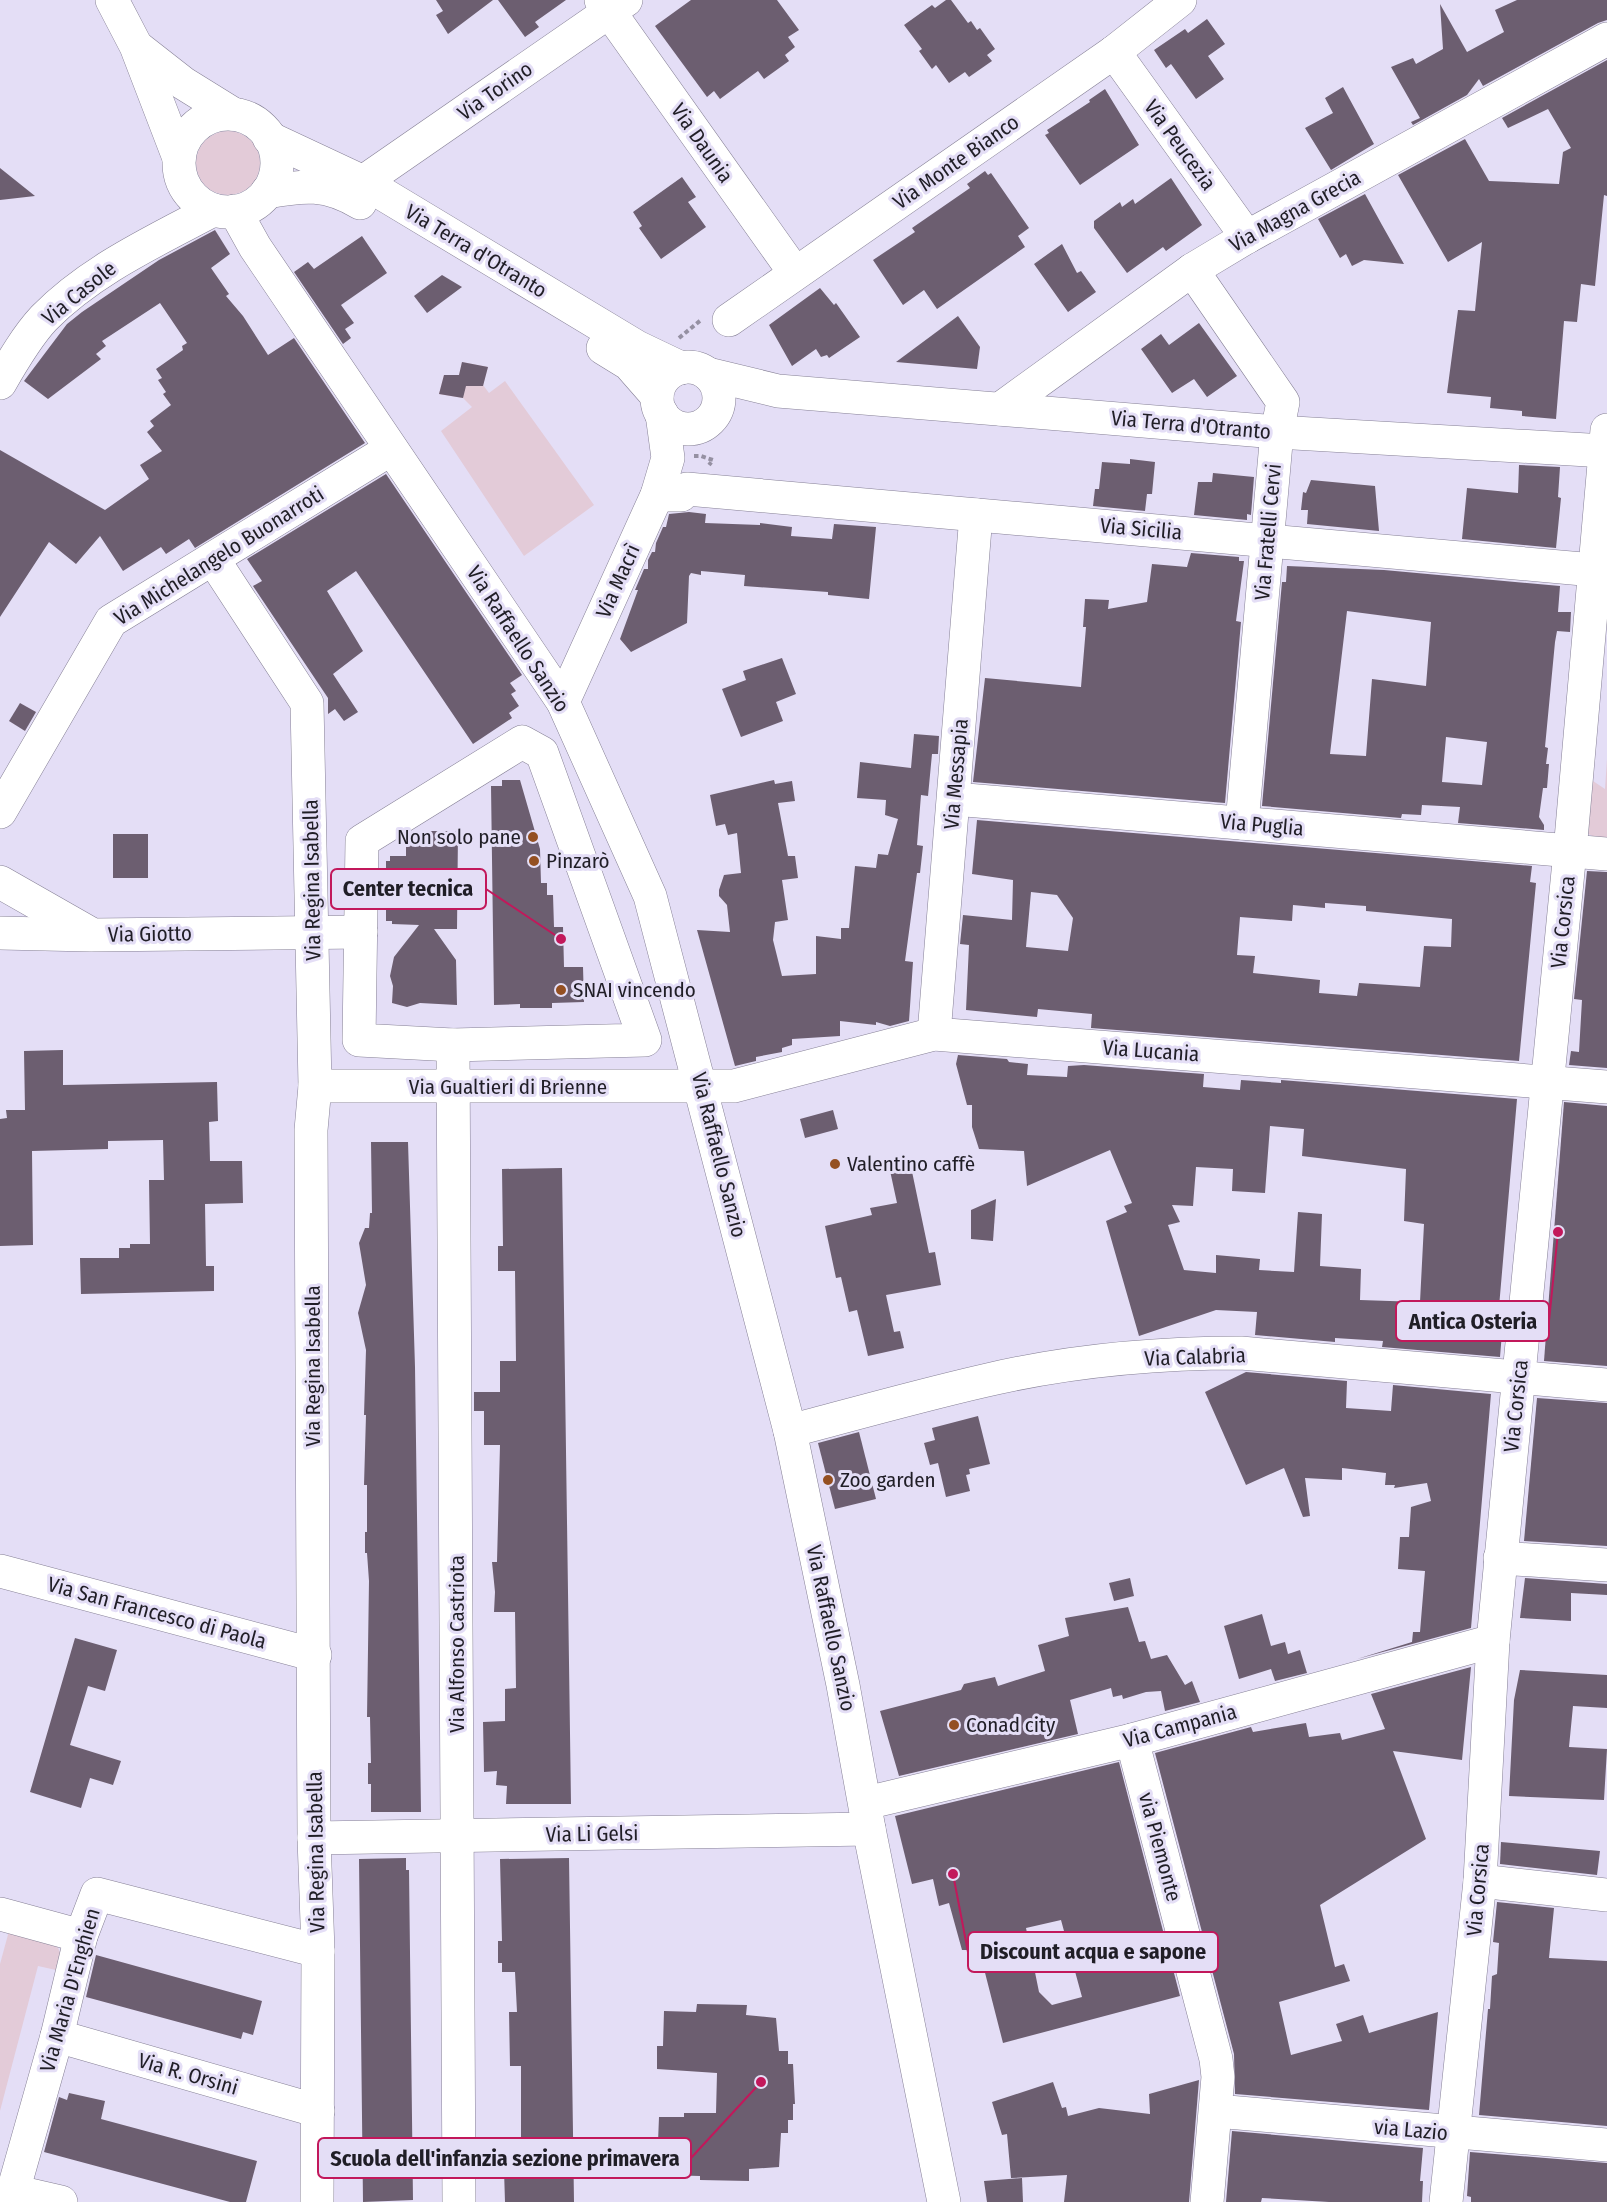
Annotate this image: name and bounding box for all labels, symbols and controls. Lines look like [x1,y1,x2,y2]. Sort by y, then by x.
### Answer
street label: Via Torino [452,56,538,126]
street label: Via Peucezia [1138,95,1222,195]
street label: Via Daunia [665,98,739,188]
street label: Via Monte Bianco [888,109,1024,215]
street label: Via Magna Grecia [1225,164,1365,258]
street label: Via Terra d'Otranto [400,199,552,303]
street label: Via Casole [37,255,121,331]
street label: Via Terra d'Otranto [1110,405,1272,445]
street label: Via Fratelli Cervi [1249,462,1287,602]
street label: Via Michelangelo Buonarroti [109,481,329,631]
street label: Via Sicilia [1099,512,1183,546]
street label: Via Macrì [590,539,646,622]
street label: Via Raffaello Sanzio [461,561,575,717]
street label: Via Messapia [938,718,974,830]
street label: Via Regina Isabella [298,799,326,961]
street label: Via Puglia [1219,808,1305,842]
place label: Non solo pane [397,824,521,850]
marker: Non solo pane [526,830,540,844]
place label: Pinzarò [546,848,609,874]
marker: Pinzarò [527,854,541,868]
callout: Center tecnica [331,869,486,909]
street label: Via Corsica [1545,874,1581,970]
text: Center tecnica [343,875,473,902]
street label: Via Giotto [108,920,192,948]
place label: SNAI vincendo [573,977,696,1003]
marker: SNAI vincendo [554,983,568,997]
street label: Via Lucania [1102,1035,1200,1067]
street label: Via Raffaello Sanzio [686,1070,752,1240]
street label: Via Gualtieri di Brienne [409,1074,607,1100]
place label: Valentino caffè [847,1151,975,1177]
marker: Valentino caffè [828,1157,842,1171]
street label: Via Regina Isabella [300,1285,326,1447]
callout: Antica Osteria [1396,1301,1549,1341]
text: Antica Osteria [1408,1308,1537,1335]
street label: Via Calabria [1144,1342,1246,1372]
street label: Via Corsica [1498,1358,1534,1454]
place label: Zoo garden [840,1467,936,1493]
marker: Zoo garden [821,1473,835,1487]
street label: Via Raffaello Sanzio [801,1543,861,1713]
street label: Via Alfonso Castriota [444,1555,470,1733]
street label: Via San Francesco di Paola [45,1571,269,1655]
street label: Via Campania [1121,1698,1239,1754]
place label: Conad city [966,1712,1056,1738]
marker: Conad city [947,1718,961,1732]
street label: Via Regina Isabella [302,1771,330,1933]
street label: via Piemonte [1133,1790,1187,1904]
street label: Via Li Gelsi [545,1820,639,1848]
street label: Via Corsica [1461,1843,1495,1937]
street label: Via Maria D'Enghien [34,1905,106,2075]
callout: Discount acqua e sapone [968,1932,1218,1972]
text: Discount acqua e sapone [980,1938,1206,1965]
street label: Via R. Orsini [135,2047,241,2101]
street label: via Lazio [1373,2114,1449,2146]
callout: Scuola dell'infanzia sezione primavera [318,2138,691,2178]
text: Scuola dell'infanzia sezione primavera [330,2145,680,2172]

